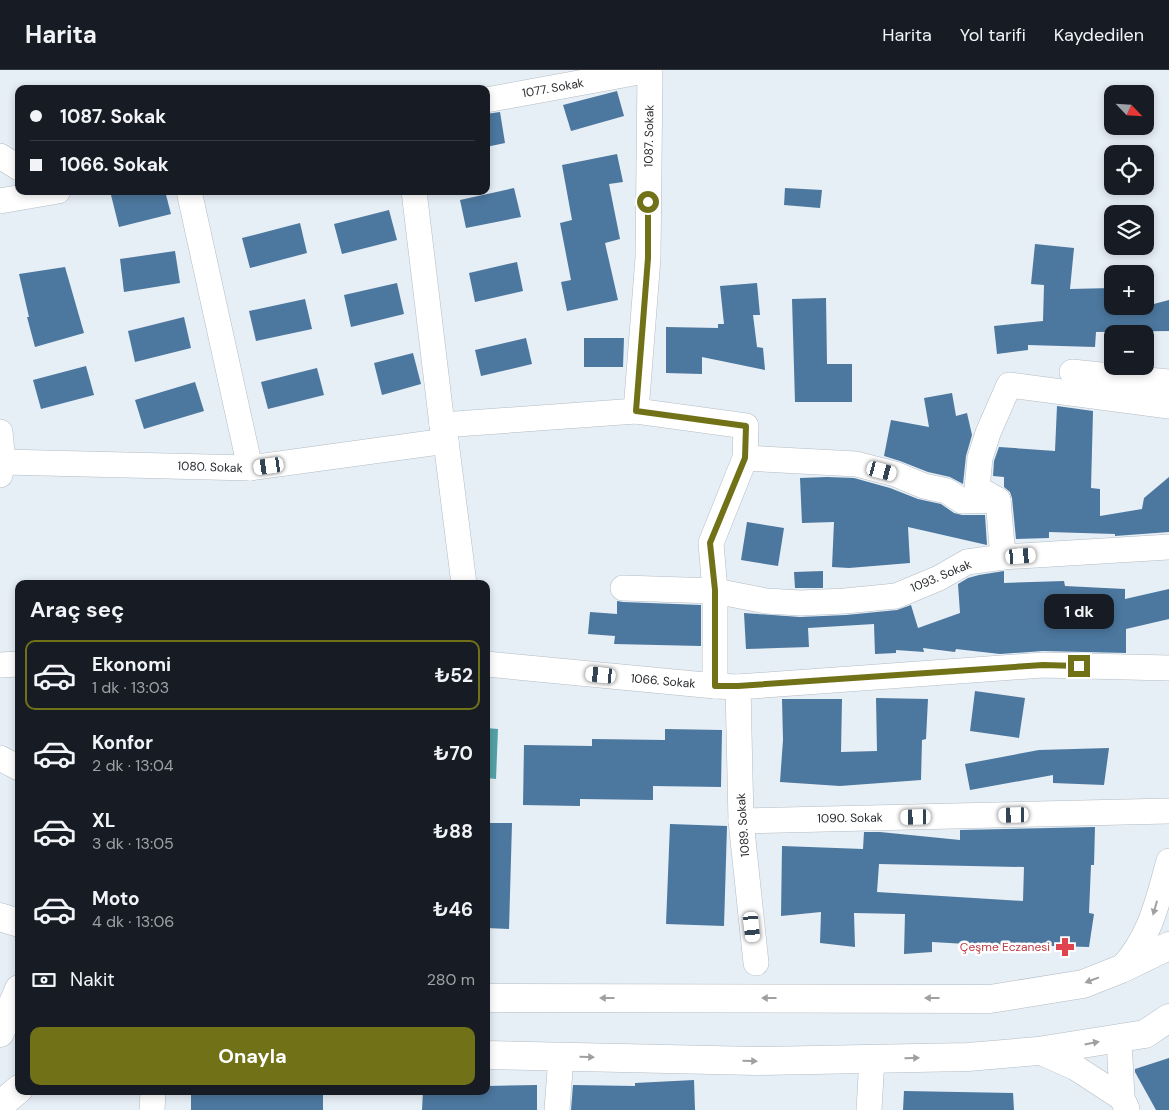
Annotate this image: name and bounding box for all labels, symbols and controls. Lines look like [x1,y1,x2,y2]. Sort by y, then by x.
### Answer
text: Harita [25,19,97,50]
text: Harita [882,23,932,47]
text: Yol tarifi [960,23,1026,47]
text: Kaydedilen [1054,23,1144,47]
street label: 1077. Sokak [521,75,585,101]
north arrow [1104,85,1154,135]
map controls [1104,85,1154,375]
text: 1087. Sokak [60,104,166,129]
street label: 1087. Sokak [640,104,658,168]
button: locate [1104,145,1154,195]
text: 1066. Sokak [60,152,169,177]
route start [637,191,659,213]
button: layers [1104,205,1154,255]
button: + [1104,265,1154,315]
button: − [1104,325,1154,375]
car [253,456,284,476]
street label: 1080. Sokak [177,458,243,476]
car [865,460,898,482]
car [1005,547,1036,565]
street label: 1093. Sokak [908,556,974,596]
callout: 1 dk [1044,594,1114,628]
text: Araç seç [30,595,124,624]
text: 1 dk [1064,601,1094,622]
text: Ekonomi [92,652,171,677]
icon: car [32,653,77,698]
route end [1068,655,1090,677]
text: ₺52 [435,663,473,688]
car [585,666,616,684]
street label: 1066. Sokak [630,670,696,692]
text: 1 dk · 13:03 [92,677,169,698]
text: Konfor [92,730,153,755]
icon: car [32,731,77,776]
text: ₺70 [434,741,473,766]
text: 2 dk · 13:04 [92,755,174,776]
street label: 1089. Sokak [733,792,753,858]
car [998,807,1029,823]
text: XL [92,808,115,833]
icon: car [32,809,77,854]
street label: 1090. Sokak [817,809,883,827]
car [900,809,931,825]
text: ₺88 [433,819,473,844]
text: 3 dk · 13:05 [92,833,174,854]
text: Moto [92,886,140,911]
icon: car [32,887,77,932]
text: ₺46 [433,897,473,922]
one-way arrow [1151,900,1159,915]
text: 4 dk · 13:06 [92,911,174,932]
car [742,911,761,943]
pharmacy icon: Çeşme Eczanesi [1054,936,1076,958]
place label: Çeşme Eczanesi [960,939,1050,955]
icon: cash [30,966,58,994]
text: Nakit [70,967,115,992]
text: 280 m [427,969,475,990]
one-way arrow [1085,977,1100,984]
one-way arrow [598,994,614,1002]
one-way arrow [761,994,777,1002]
one-way arrow [923,994,939,1002]
button: Onayla [30,1027,475,1085]
one-way arrow [1084,1039,1100,1047]
one-way arrow [580,1053,596,1061]
one-way arrow [905,1054,921,1062]
one-way arrow [742,1057,758,1065]

